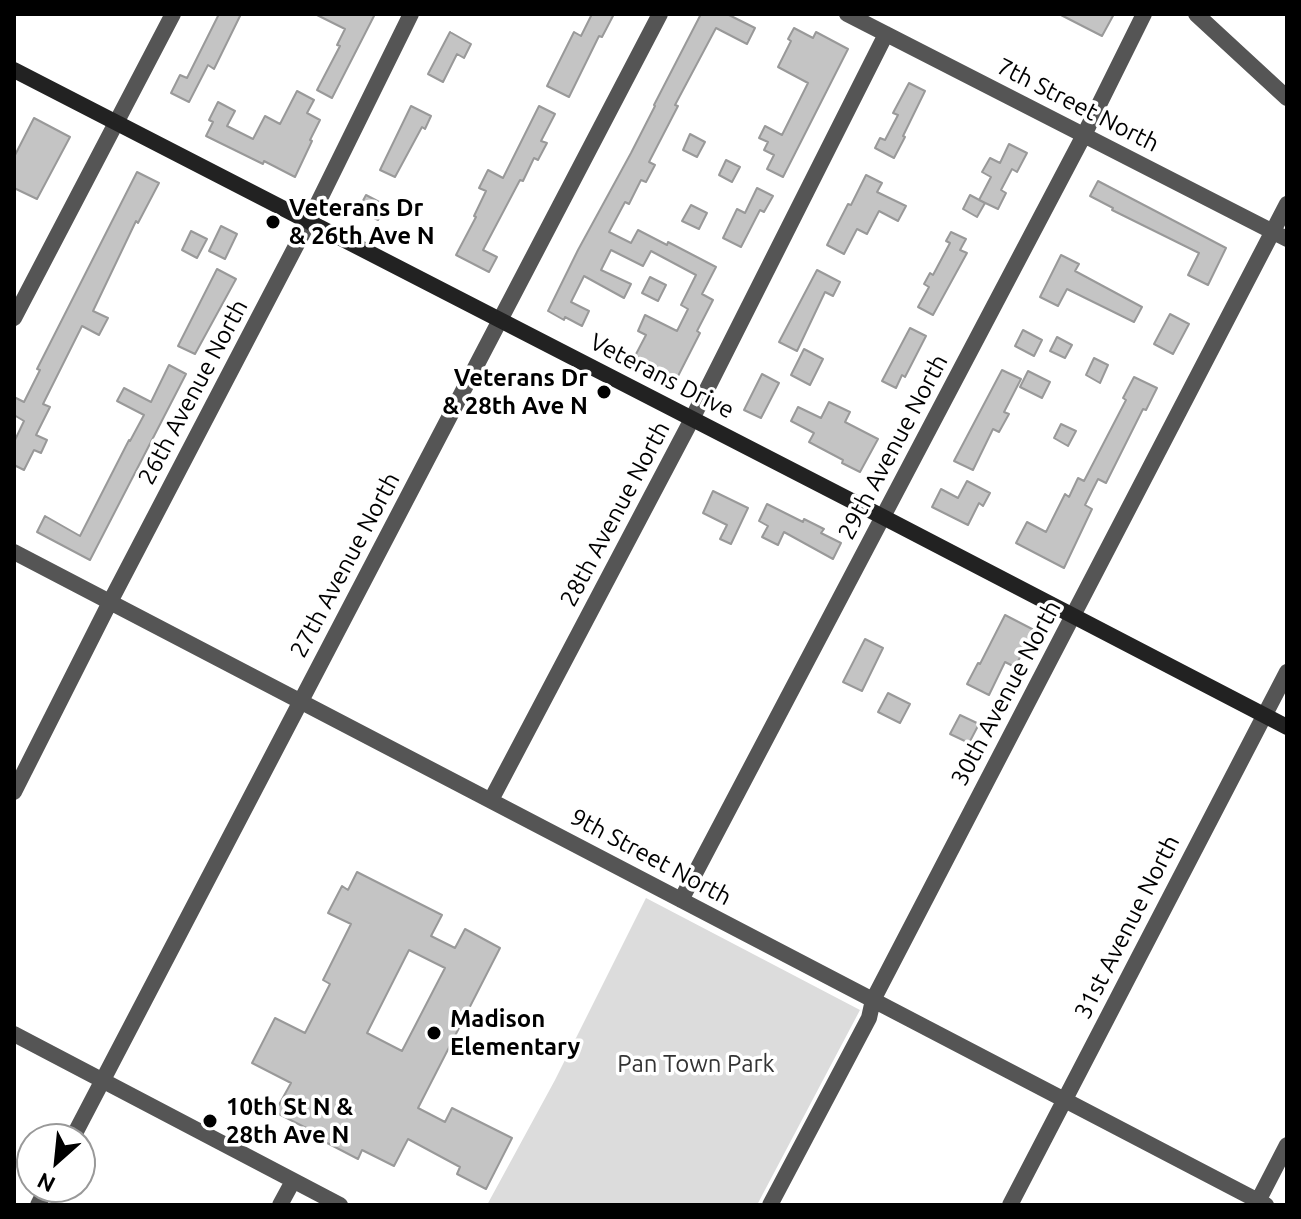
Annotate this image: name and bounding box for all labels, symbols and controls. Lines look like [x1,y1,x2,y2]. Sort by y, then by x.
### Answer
street label: 7th Street North [992,52,1164,158]
place label: Veterans Dr & 26th Ave N [289,194,435,250]
marker: Veterans Dr & 26th Ave N [264,213,282,231]
street label: 26th Avenue North [132,295,254,489]
street label: Veterans Drive [585,327,739,425]
street label: 29th Avenue North [832,350,954,544]
place label: Veterans Dr & 28th Ave N [442,364,588,420]
marker: Veterans Dr & 28th Ave N [595,383,613,401]
street label: 28th Avenue North [554,417,676,611]
street label: 27th Avenue North [284,468,406,662]
street label: 30th Avenue North [945,596,1067,790]
street label: 9th Street North [566,802,736,912]
street label: 31st Avenue North [1068,830,1186,1024]
place label: Madison Elementary [450,1005,580,1061]
marker: Madison Elementary [425,1024,443,1042]
park label: Pan Town Park [617,1050,775,1078]
place label: 10th St N & 28th Ave N [226,1093,353,1149]
marker: 10th St N & 28th Ave N [201,1112,219,1130]
north arrow [16,1123,96,1203]
text: N [33,1168,59,1198]

